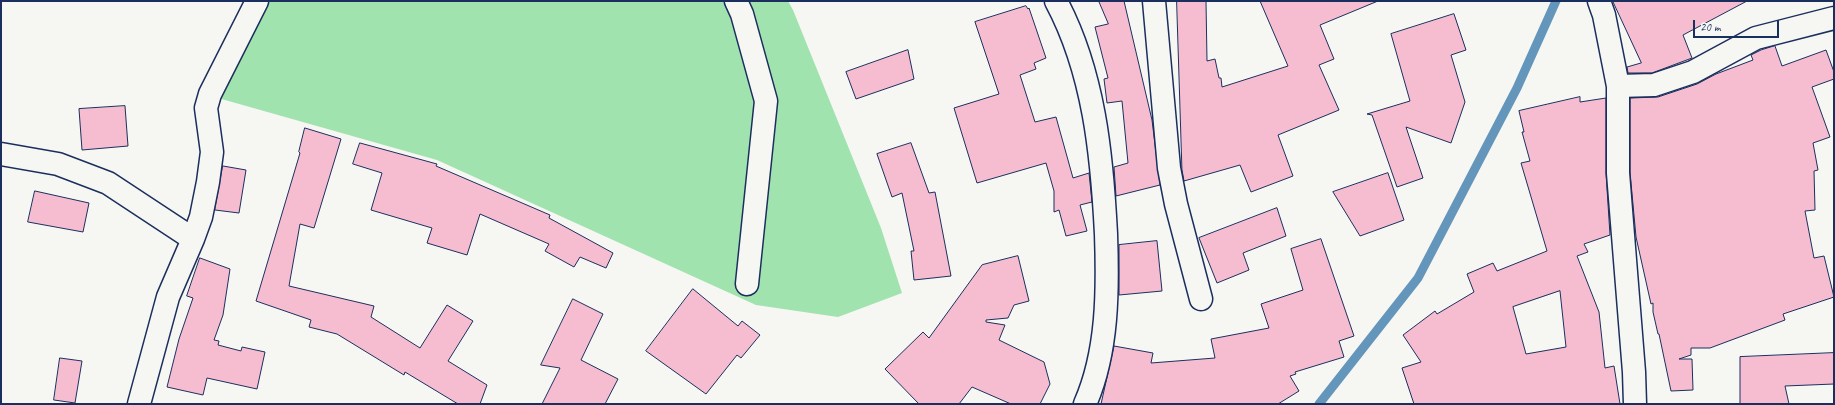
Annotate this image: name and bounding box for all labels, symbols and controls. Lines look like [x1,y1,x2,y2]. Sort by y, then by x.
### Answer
scale bar [1695,12,1781,38]
text: 20 m [1700,19,1720,35]

